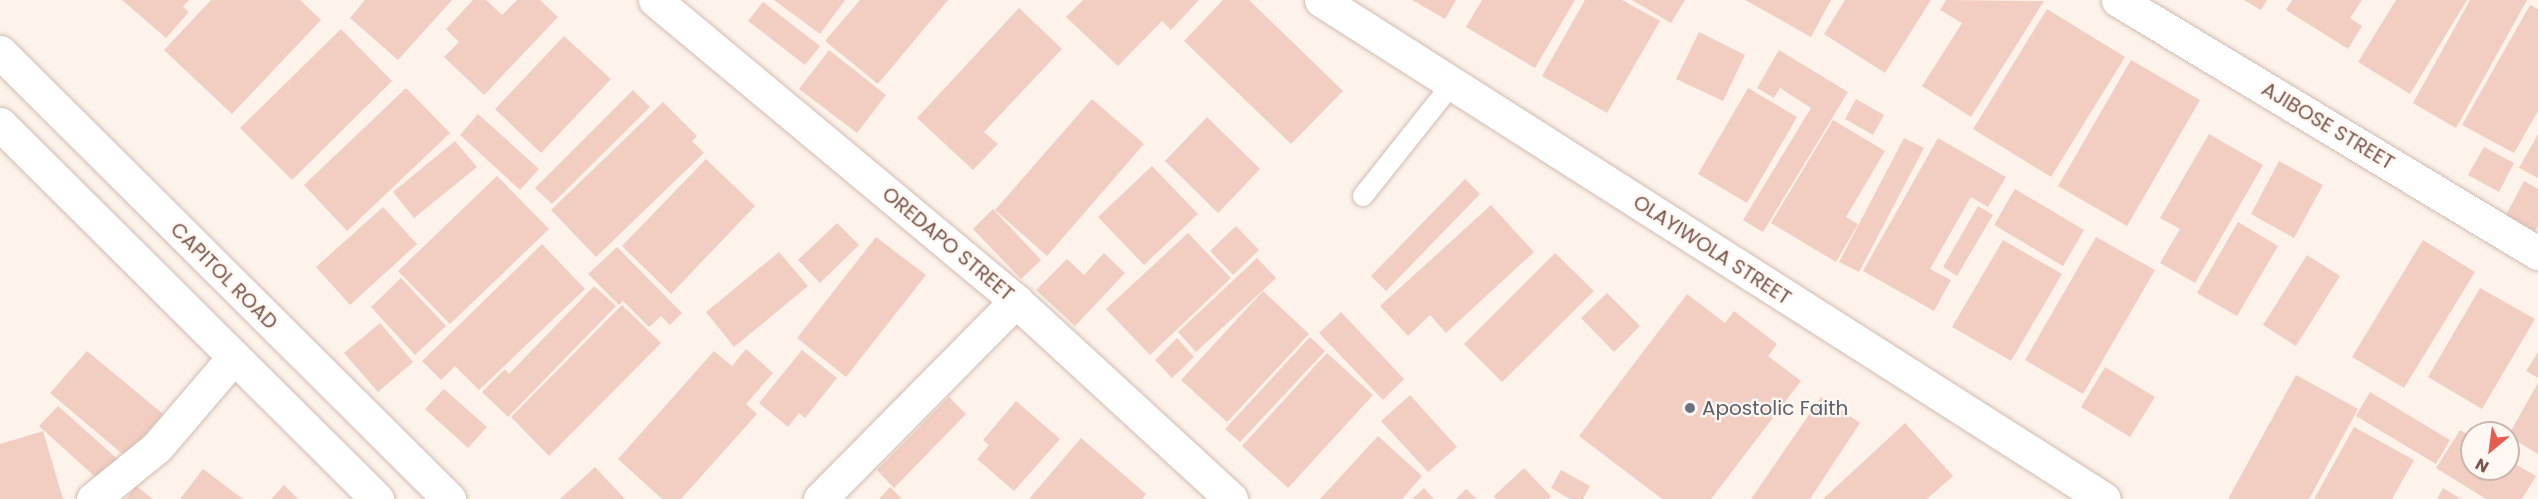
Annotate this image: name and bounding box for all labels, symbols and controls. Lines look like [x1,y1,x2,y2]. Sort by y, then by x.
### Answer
street label: AJIBOSE STREET [2257,77,2399,175]
street label: OREDAPO STREET [877,182,1019,306]
street label: OLAYIWOLA STREET [1629,190,1795,310]
street label: CAPITOL ROAD [166,218,282,334]
place label: Apostolic Faith [1702,396,1848,420]
marker: Apostolic Faith [1683,401,1697,415]
north arrow [2460,421,2520,481]
text: N [2471,452,2493,478]

